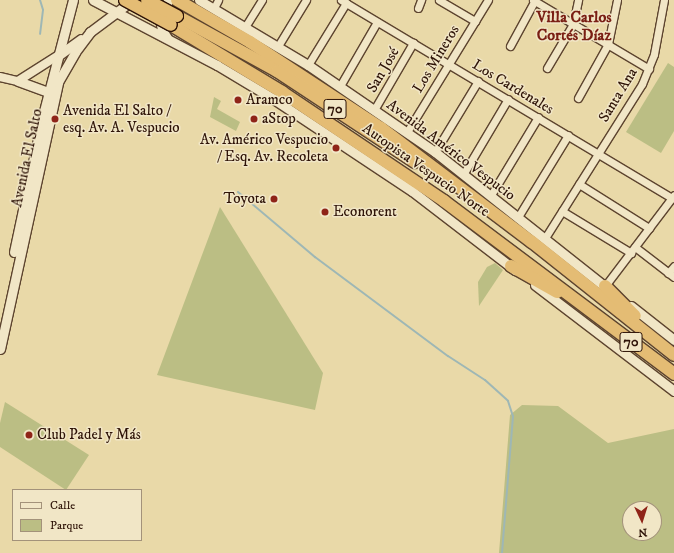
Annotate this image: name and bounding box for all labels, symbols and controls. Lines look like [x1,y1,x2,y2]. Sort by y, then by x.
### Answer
district label: Villa Carlos Cortés Díaz [536,7,612,45]
street label: Los Mineros [409,22,463,96]
street label: San José [363,44,403,96]
street label: Los Cardenales [469,56,557,118]
street label: Santa Ana [595,65,641,125]
place label: Aramco [246,91,292,109]
marker: Aramco [233,95,243,105]
street label: Avenida Américo Vespucio [383,96,519,204]
road number: 70 [323,97,347,121]
place label: Avenida El Salto / esq. Av. A. Vespucio [63,101,180,136]
street label: Avenida El Salto [8,107,46,209]
place label: aStop [262,110,296,128]
marker: Avenida El Salto / esq. Av. A. Vespucio [50,114,60,124]
marker: aStop [249,114,259,124]
street label: Autopista Vespucio Norte [359,119,493,221]
place label: Av. Américo Vespucio / Esq. Av. Recoleta [200,130,328,165]
marker: Av. Américo Vespucio / Esq. Av. Recoleta [331,143,341,153]
place label: Toyota [223,190,266,208]
marker: Toyota [269,194,279,204]
place label: Econorent [333,203,397,221]
marker: Econorent [320,207,330,217]
road number: 70 [619,330,643,354]
place label: Club Padel y Más [37,426,141,444]
marker: Club Padel y Más [24,430,34,440]
legend [12,489,142,541]
text: Calle [50,498,75,513]
north arrow [622,501,662,541]
text: Parque [50,518,83,533]
text: N [638,525,648,539]

